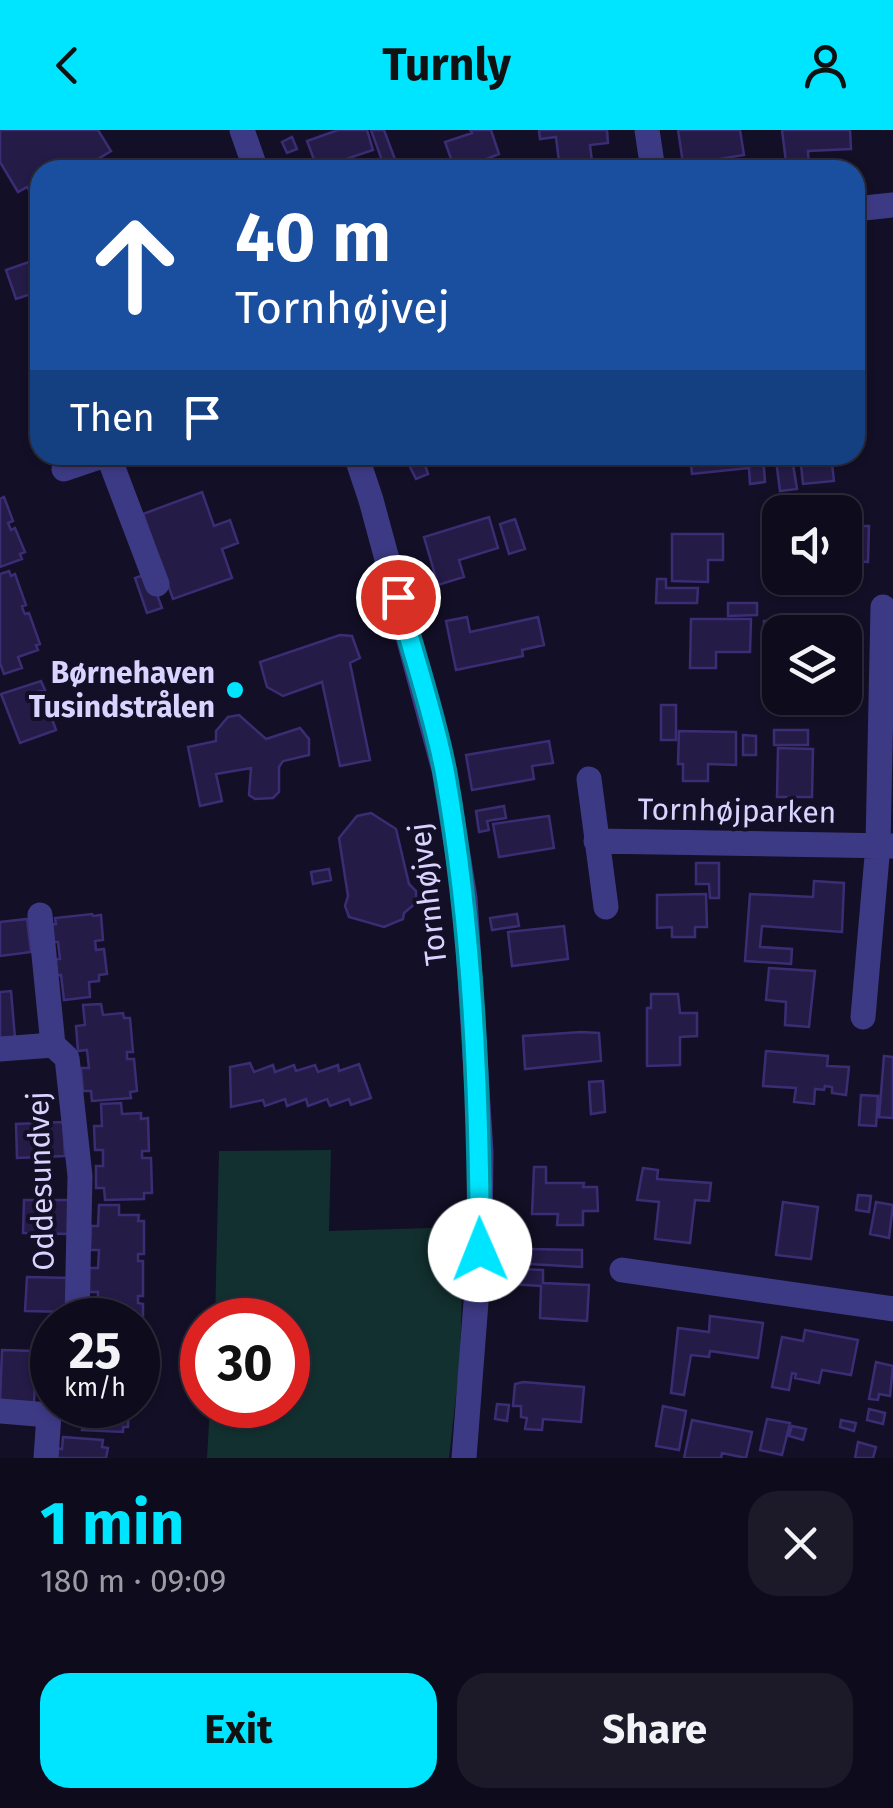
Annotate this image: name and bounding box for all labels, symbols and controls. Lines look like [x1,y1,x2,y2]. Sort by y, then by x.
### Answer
icon: back [40,38,95,93]
text: Turnly [382,38,511,92]
icon: person [798,38,853,93]
text: 40 m [235,196,391,280]
icon: ahead [70,200,200,330]
text: Tornhøjvej [235,281,450,335]
icon: arrive [175,390,230,445]
text: Then [70,395,155,441]
map controls [762,495,862,715]
button: sound [762,495,862,595]
pin [356,555,441,640]
icon: arrive [371,570,426,625]
button: layers [762,615,862,715]
place label: Børnehaven Tusindstrålen [29,655,215,725]
marker: Børnehaven Tusindstrålen [224,679,246,701]
street label: Tornhøjparken [637,791,837,831]
street label: Tornhøjvej [401,821,455,967]
street label: Oddesundvej [20,1091,62,1271]
position arrow [428,1198,532,1302]
speed limit sign: 30 [180,1298,310,1428]
text: 25 [69,1321,121,1381]
text: km/h [64,1373,126,1403]
text: 1 min [40,1488,184,1560]
button: close [748,1491,853,1596]
text: 180 m · 09:09 [40,1562,226,1600]
button: Exit [40,1673,437,1788]
button: Share [457,1673,853,1788]

